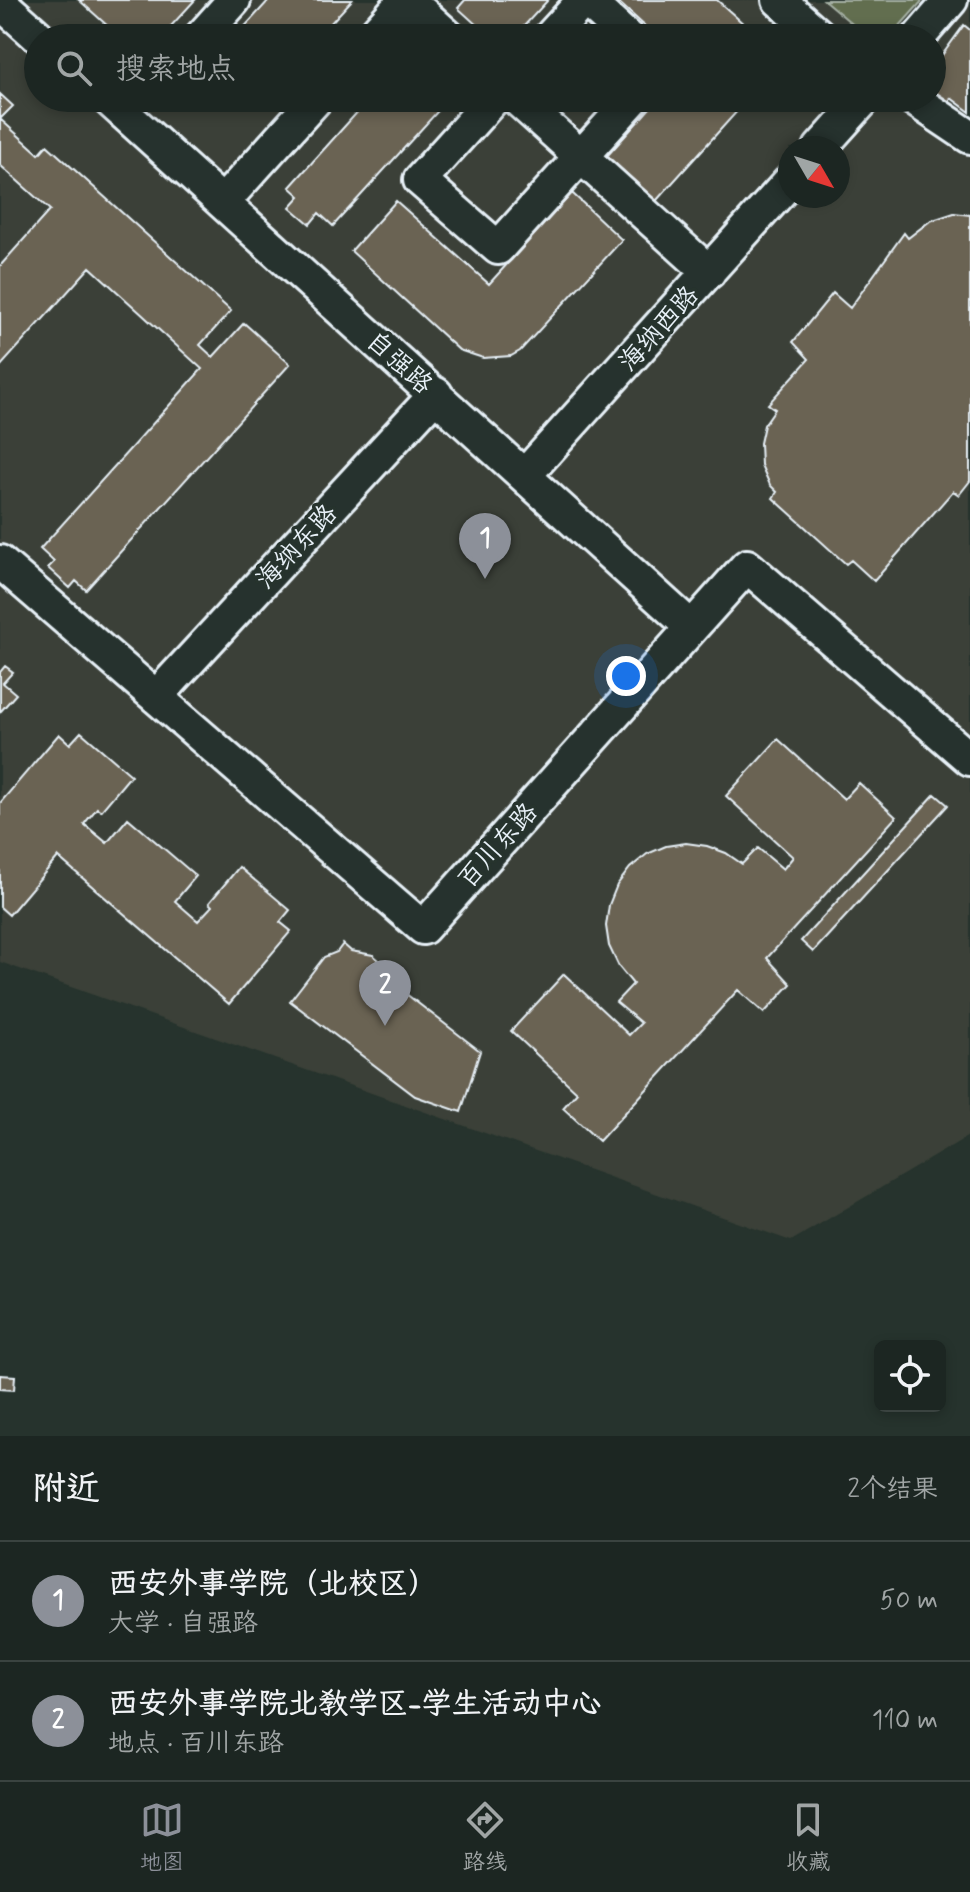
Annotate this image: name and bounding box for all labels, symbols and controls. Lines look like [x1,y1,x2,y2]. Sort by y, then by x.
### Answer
search box [24,24,946,112]
icon: search [52,46,96,90]
text: 搜索地点 [116,50,236,89]
north arrow [778,136,850,208]
street label: 海纳西路 [612,279,707,379]
street label: 自强路 [358,325,439,402]
street label: 海纳东路 [250,498,345,597]
pin: 1 [459,513,511,579]
your location [606,656,646,696]
street label: 百川东路 [451,796,546,896]
pin: 2 [359,960,411,1026]
map controls [874,1340,946,1412]
button: locate [874,1340,946,1412]
text: 附近 [32,1467,100,1512]
text: 2个结果 [847,1473,938,1507]
text: 西安外事学院（北校区） [108,1565,438,1604]
text: 1 [52,1584,64,1618]
text: 50 m [880,1584,938,1618]
text: 大学 · 自强路 [108,1607,258,1641]
text: 西安外事学院北教学区-学生活动中心 [108,1685,601,1724]
text: 2 [52,1704,64,1738]
text: 110 m [872,1704,938,1738]
text: 地点 · 百川东路 [108,1727,284,1761]
tab: 地图 [140,1798,184,1877]
tab: 路线 [463,1798,507,1877]
tab: 收藏 [786,1798,830,1877]

